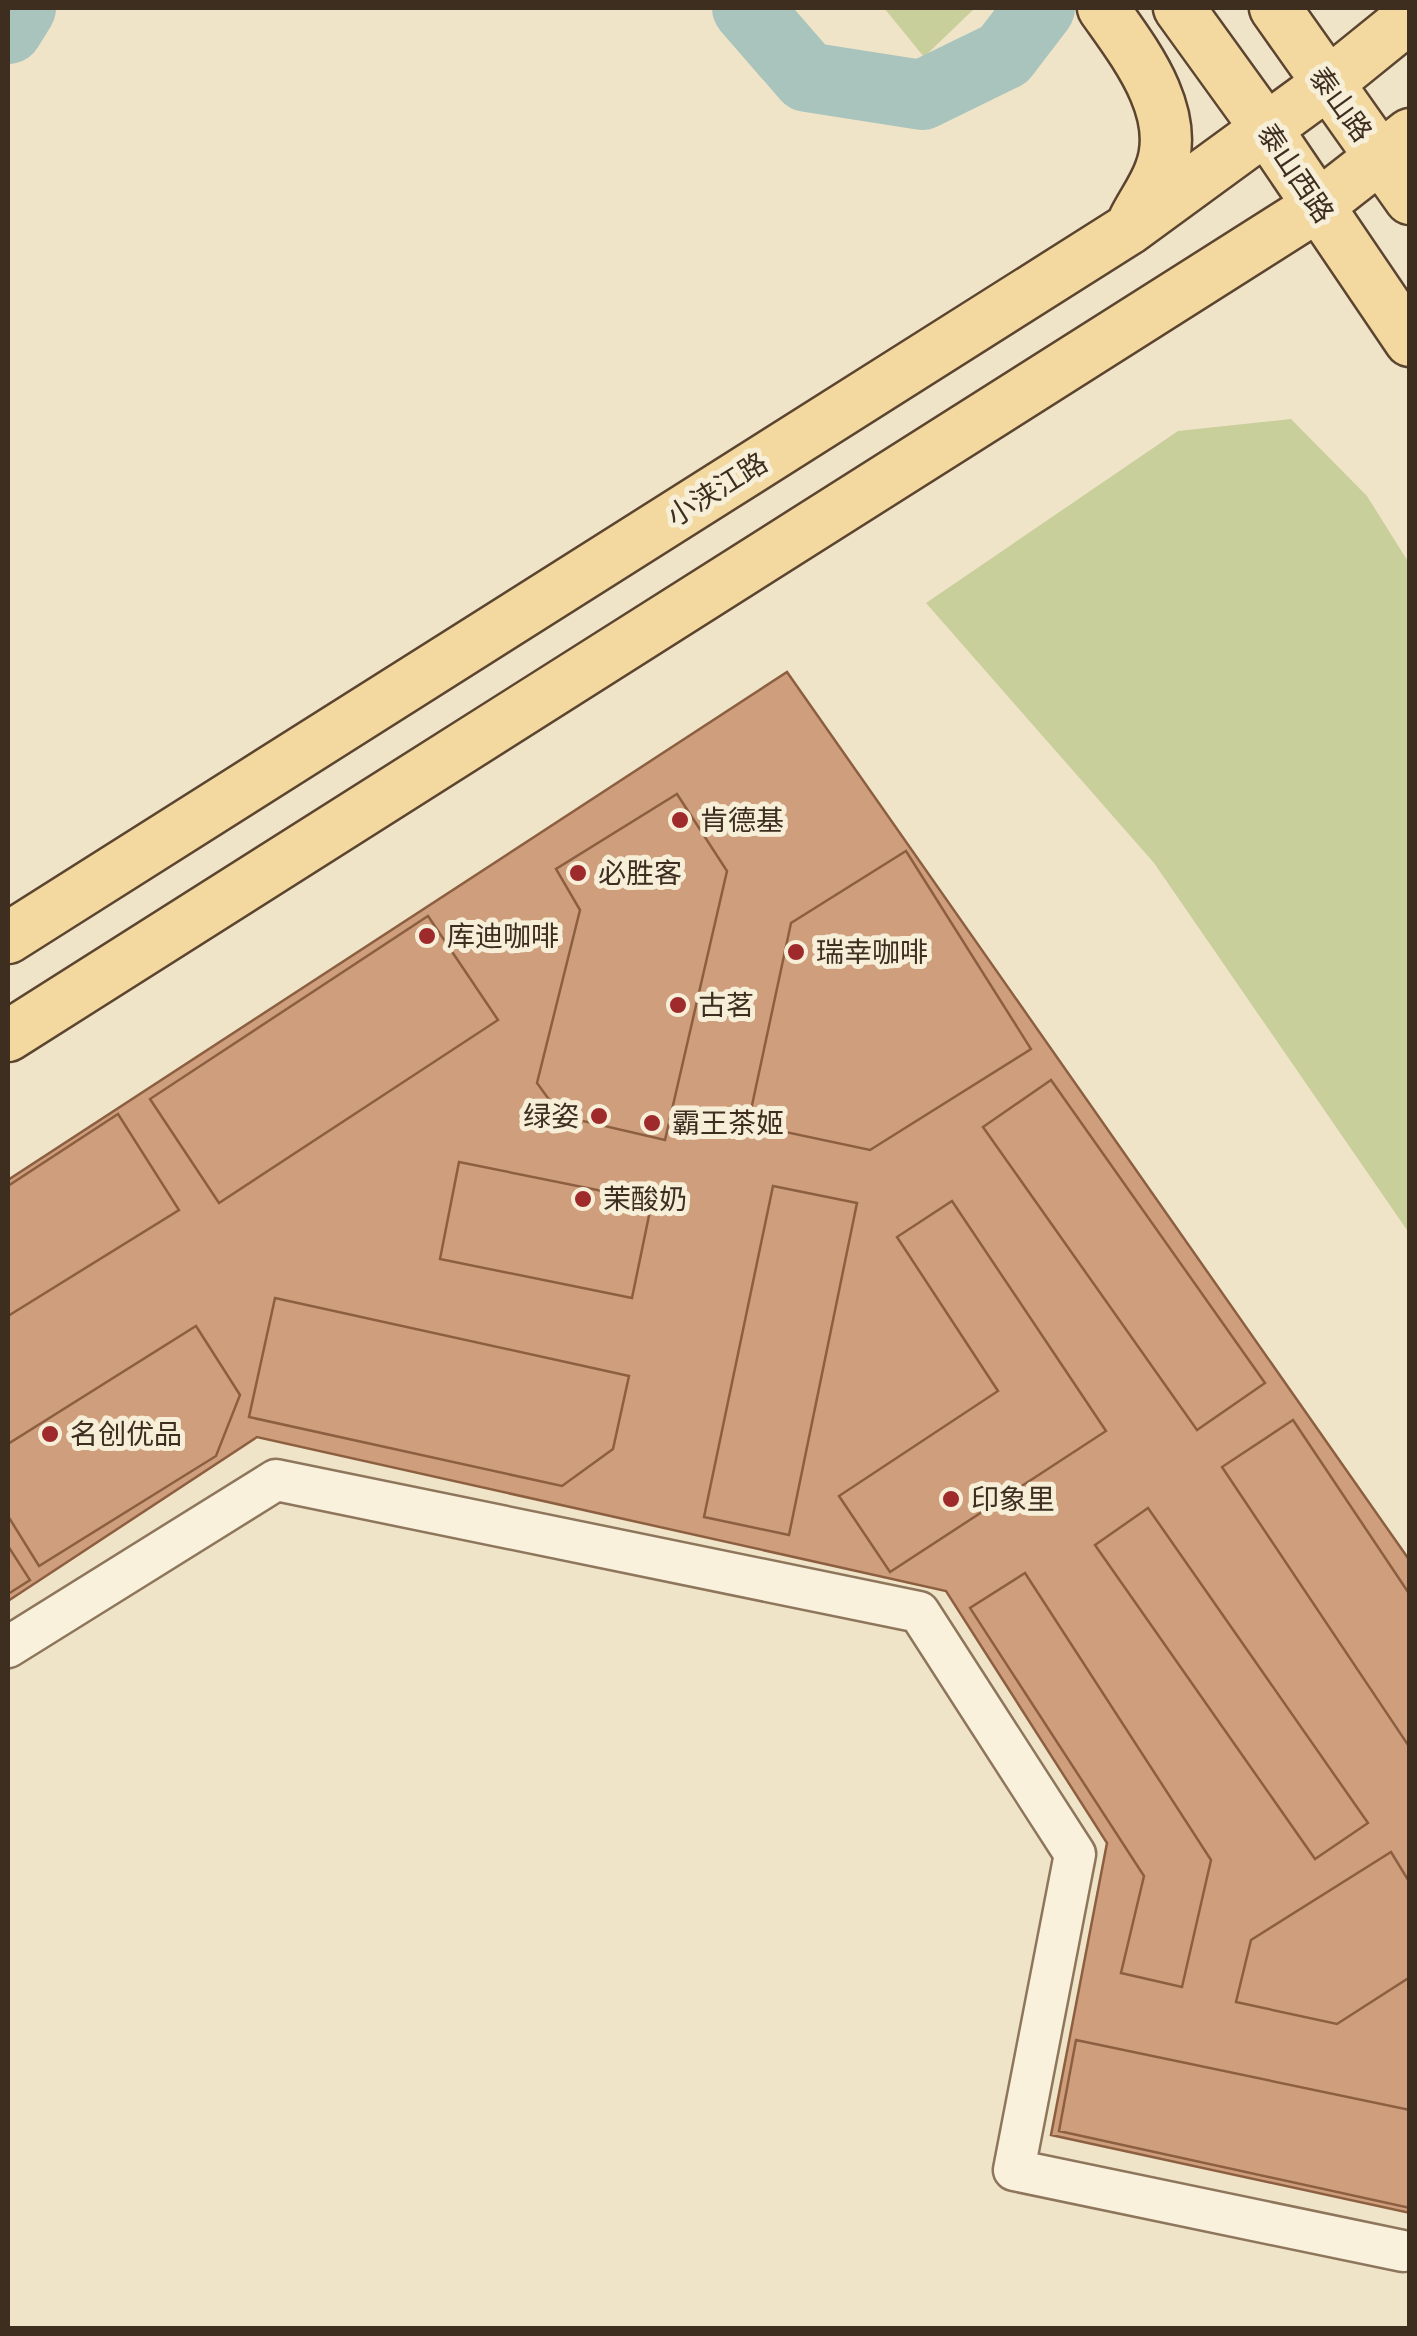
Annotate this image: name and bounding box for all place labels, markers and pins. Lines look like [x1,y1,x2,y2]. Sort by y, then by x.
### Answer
place label: 肯德基 [700,797,784,839]
marker: 肯德基 [669,809,691,831]
place label: 必胜客 [598,850,682,892]
marker: 必胜客 [567,862,589,884]
place label: 库迪咖啡 [447,913,559,955]
marker: 库迪咖啡 [416,925,438,947]
place label: 瑞幸咖啡 [816,929,928,971]
marker: 瑞幸咖啡 [785,941,807,963]
place label: 古茗 [698,982,754,1024]
marker: 古茗 [667,994,689,1016]
place label: 绿姿 [523,1093,579,1135]
place label: 霸王茶姬 [672,1100,784,1142]
marker: 绿姿 [588,1105,610,1127]
marker: 霸王茶姬 [641,1112,663,1134]
place label: 茉酸奶 [603,1176,687,1218]
marker: 茉酸奶 [572,1188,594,1210]
place label: 名创优品 [70,1411,182,1453]
marker: 名创优品 [39,1423,61,1445]
place label: 印象里 [971,1476,1055,1518]
marker: 印象里 [940,1488,962,1510]

